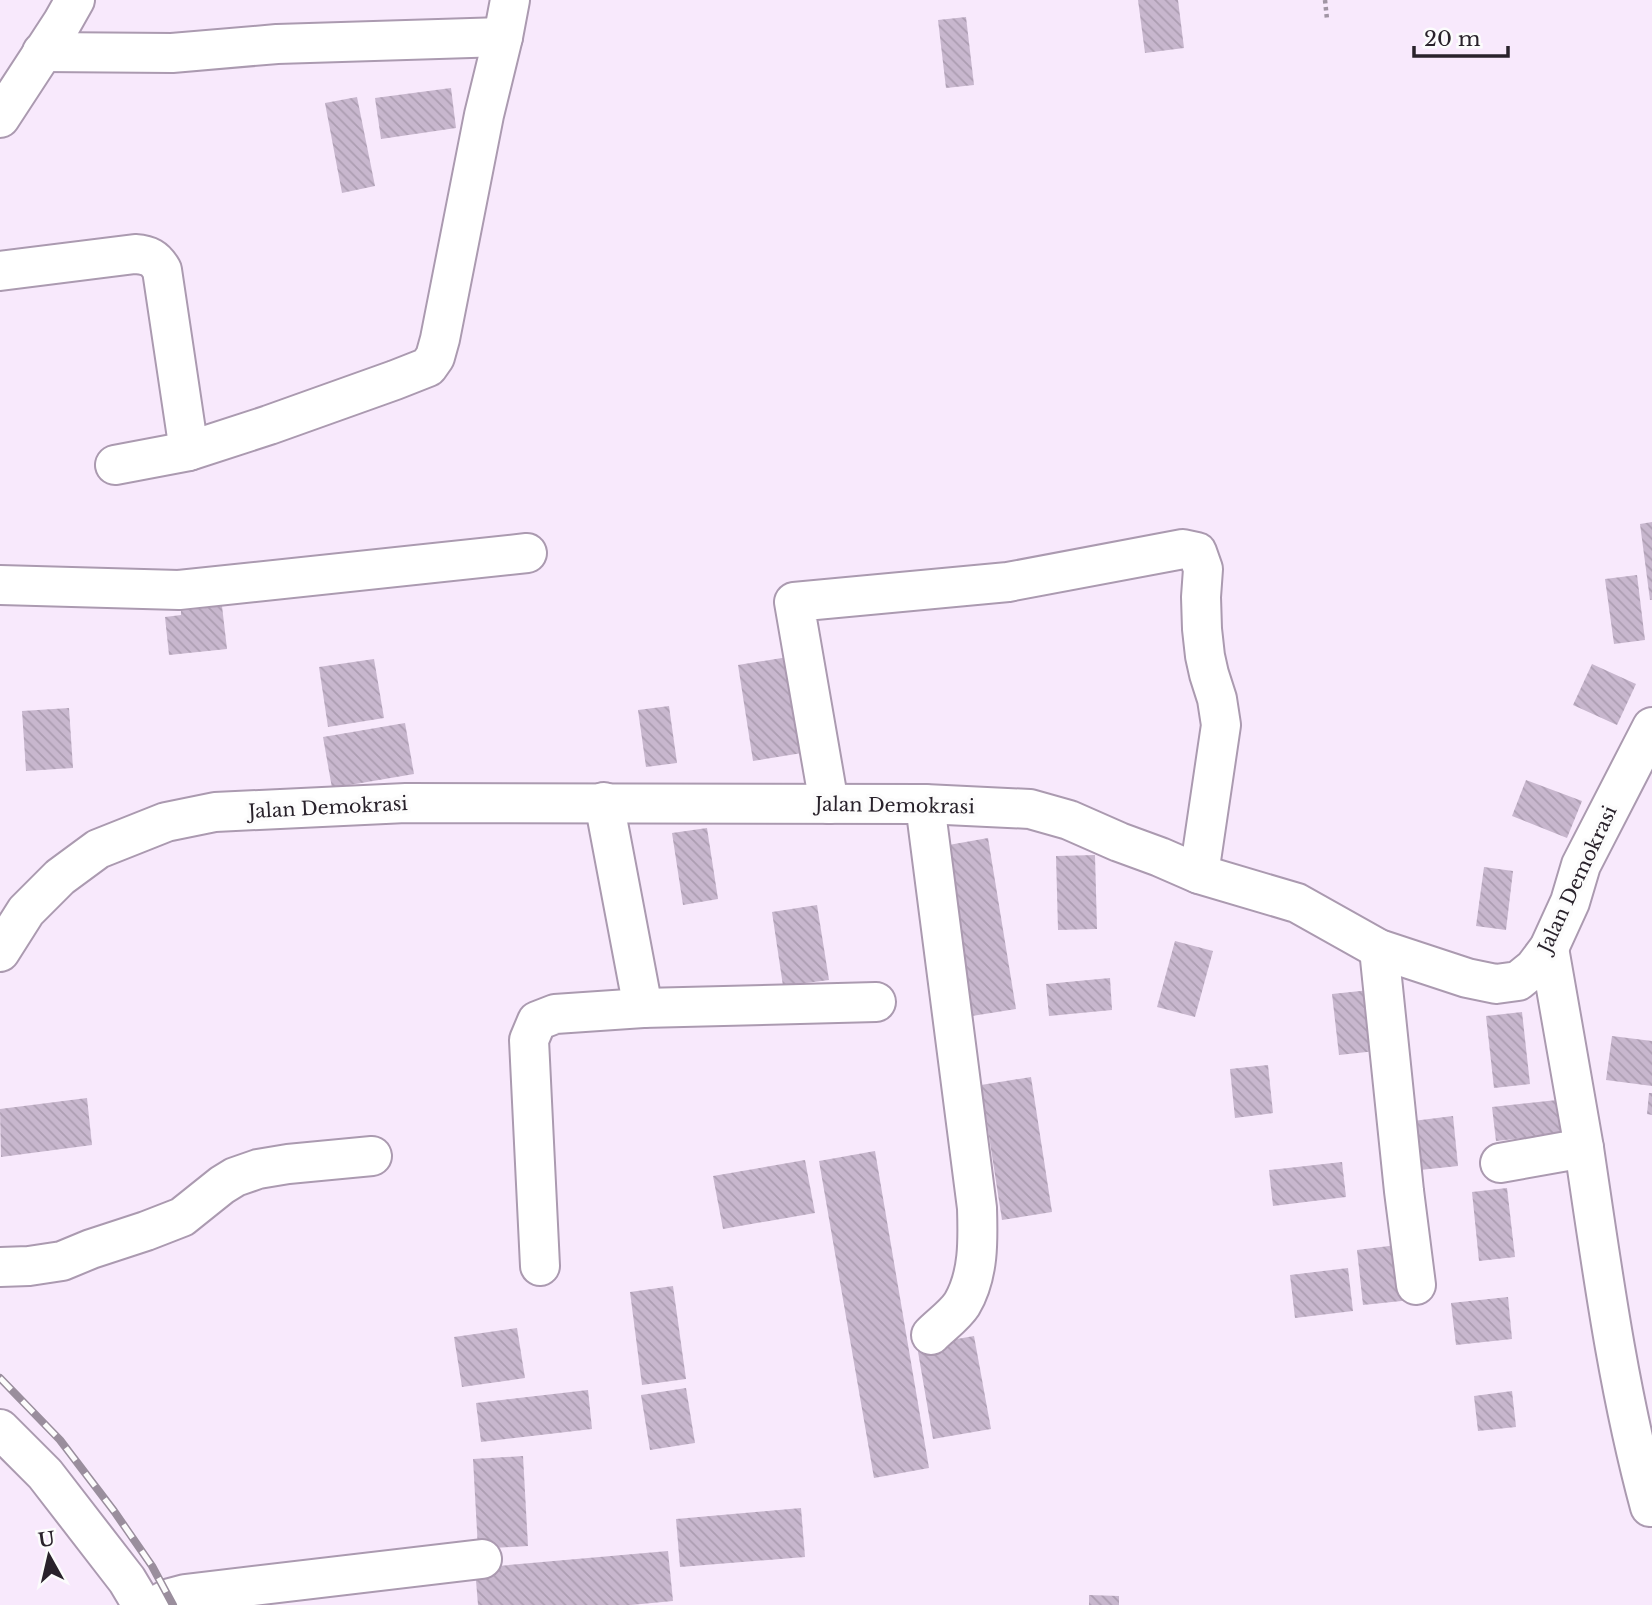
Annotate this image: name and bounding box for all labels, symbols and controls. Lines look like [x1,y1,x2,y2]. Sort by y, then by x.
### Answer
scale bar [1414,14,1508,58]
text: 20 m [1424,26,1481,52]
street label: Jalan Demokrasi [245,792,409,823]
street label: Jalan Demokrasi [812,793,975,818]
street label: Jalan Demokrasi [1532,802,1622,959]
north arrow [14,1521,84,1591]
text: U [37,1527,57,1552]

